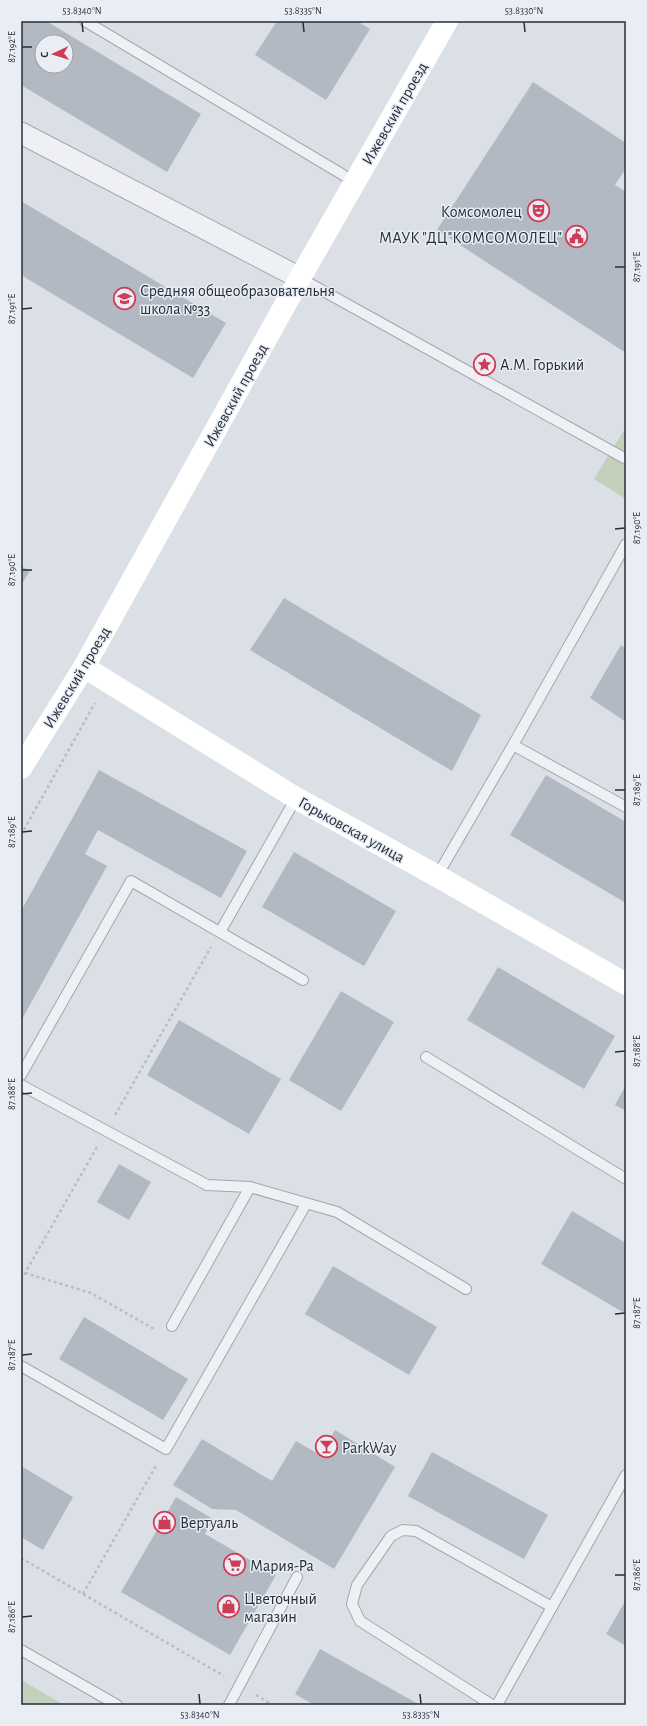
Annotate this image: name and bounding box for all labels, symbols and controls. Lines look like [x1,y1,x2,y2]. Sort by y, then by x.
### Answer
text: 53.8340°N [62,6,102,16]
text: 53.8335°N [284,6,322,16]
text: 53.8330°N [505,6,543,16]
text: 87.192°E [7,31,17,63]
north arrow [34,34,74,74]
text: С [39,51,50,58]
street label: Ижевский проезд [359,60,431,167]
theatre icon: Комсомолец [525,198,551,224]
place label: Комсомолец [441,204,522,220]
public building icon: МАУК "ДЦ"КОМСОМОЛЕЦ" [564,224,590,250]
place label: МАУК "ДЦ"КОМСОМОЛЕЦ" [379,230,562,246]
text: 87.191°E [632,252,642,282]
place label: Средняя общеобразовательня школа №33 [140,283,335,317]
school or university icon: Средняя общеобразовательня школа №33 [111,286,137,312]
text: 87.191°E [7,294,17,324]
street label: Ижевский проезд [201,341,271,450]
place icon: А.М. Горький [472,351,498,377]
place label: А.М. Горький [500,357,584,373]
text: 87.190°E [632,512,642,544]
text: 87.190°E [7,554,17,586]
street label: Ижевский проезд [40,624,113,731]
text: 87.189°E [632,774,642,806]
street label: Горьковская улица [295,794,407,866]
text: 87.189°E [7,816,17,848]
text: 87.188°E [632,1035,642,1067]
text: 87.188°E [7,1078,17,1110]
text: 87.187°E [632,1297,642,1329]
text: 87.187°E [7,1339,17,1371]
bar icon: ParkWay [313,1434,339,1460]
place label: ParkWay [342,1440,397,1457]
shop icon: Вертуаль [152,1509,178,1535]
place label: Вертуаль [180,1515,238,1532]
supermarket icon: Мария-Ра [222,1552,248,1578]
place label: Мария-Ра [250,1558,314,1574]
text: 87.186°E [632,1559,642,1591]
place label: Цветочный магазин [244,1591,317,1625]
shop icon: Цветочный магазин [215,1594,241,1620]
text: 87.186°E [7,1601,17,1633]
text: 53.8340°N [180,1710,220,1720]
text: 53.8335°N [402,1710,440,1720]

